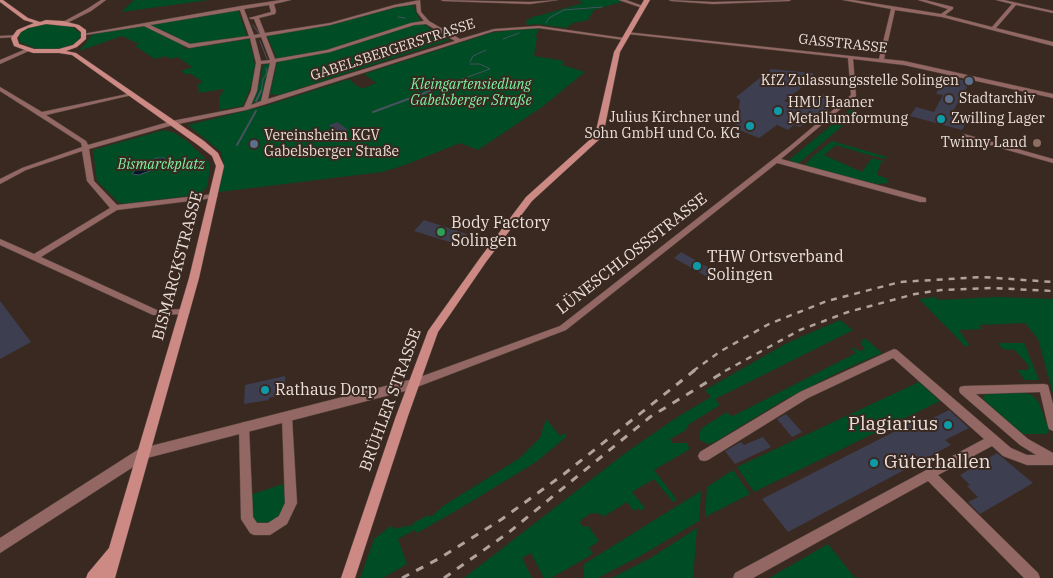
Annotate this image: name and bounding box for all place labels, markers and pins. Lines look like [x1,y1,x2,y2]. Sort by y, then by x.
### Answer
place label: KfZ Zulassungsstelle Solingen [761,73,959,89]
marker: KfZ Zulassungsstelle Solingen [963,75,975,87]
place label: Stadtarchiv [959,91,1035,107]
marker: Stadtarchiv [943,93,955,105]
place label: HMU Haaner Metallumformung [788,95,908,128]
marker: HMU Haaner Metallumformung [772,105,784,117]
place label: Julius Kirchner und Sohn GmbH und Co. KG [584,110,740,142]
place label: Zwilling Lager [951,111,1045,127]
marker: Zwilling Lager [935,113,947,125]
marker: Julius Kirchner und Sohn GmbH und Co. KG [744,120,756,132]
place label: Vereinsheim KGV Gabelsberger Straße [264,128,399,160]
place label: Twinny Land [941,135,1027,151]
marker: Twinny Land [1031,137,1043,149]
marker: Vereinsheim KGV Gabelsberger Straße [248,138,260,150]
place label: Body Factory Solingen [451,213,550,251]
marker: Body Factory Solingen [435,226,447,238]
place label: THW Ortsverband Solingen [707,247,844,285]
marker: THW Ortsverband Solingen [691,260,703,272]
place label: Rathaus Dorp [275,380,377,400]
marker: Rathaus Dorp [259,384,271,396]
place label: Plagiarius [848,414,938,436]
marker: Plagiarius [942,419,954,431]
place label: Güterhallen [884,452,991,474]
marker: Güterhallen [868,457,880,469]

